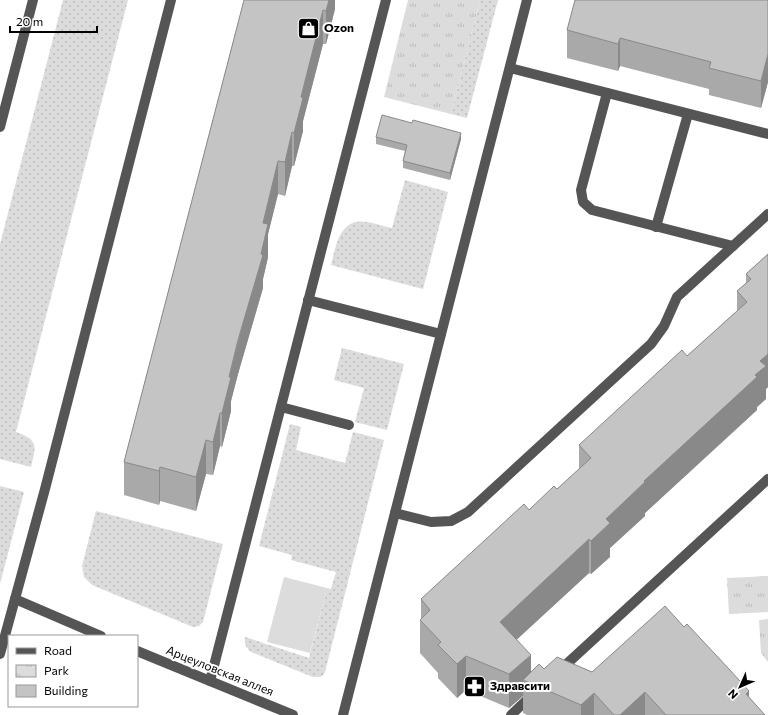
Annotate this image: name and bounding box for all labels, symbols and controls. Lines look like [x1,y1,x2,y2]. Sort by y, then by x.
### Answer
scale bar [10,8,97,34]
text: 20 m [16,14,43,28]
shop icon: Ozon [296,15,322,41]
place label: Ozon [324,20,354,34]
legend [8,635,138,707]
street label: Арцеуловская аллея [165,642,276,698]
text: Road [44,643,72,657]
text: Park [44,663,70,677]
north arrow [720,667,760,707]
pharmacy icon: Здравсити [462,673,488,699]
place label: Здравсити [490,678,550,692]
text: Building [44,683,88,697]
text: N [725,687,740,702]

